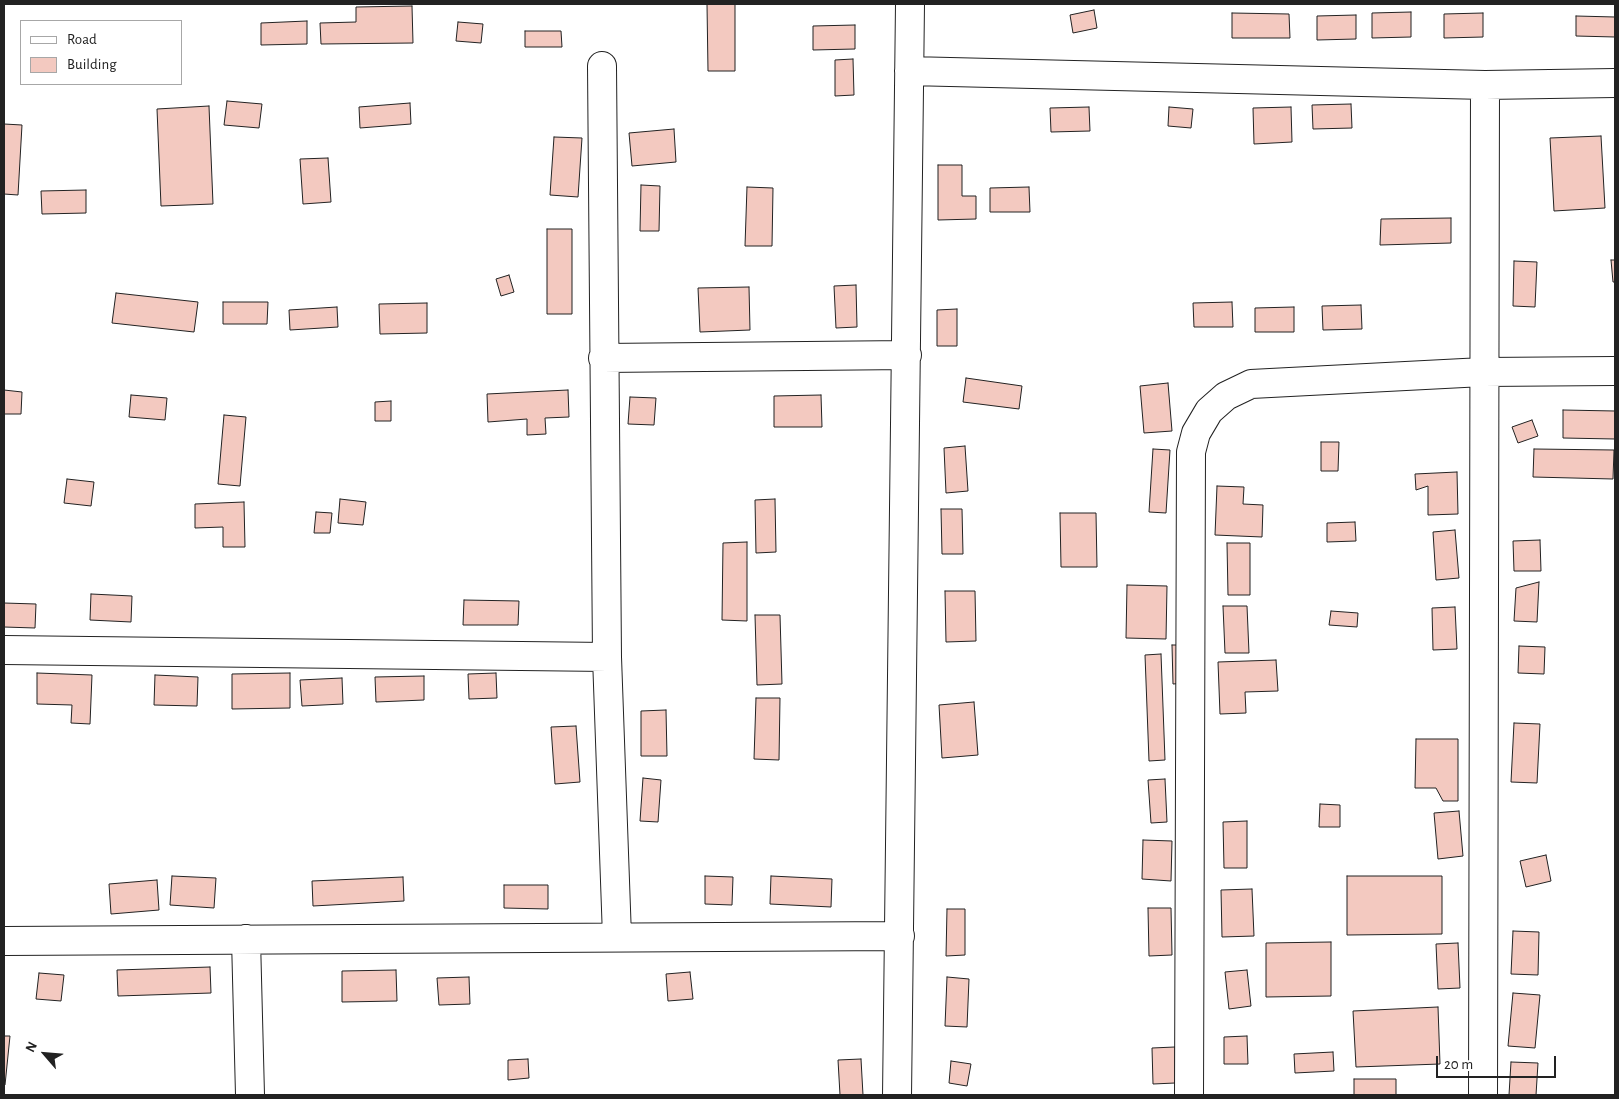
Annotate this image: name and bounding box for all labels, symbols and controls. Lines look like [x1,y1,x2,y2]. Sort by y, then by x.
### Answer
legend [20,20,182,85]
text: Road [67,32,97,47]
text: Building [67,57,117,72]
north arrow [20,1029,70,1079]
text: N [23,1040,40,1055]
scale bar [1439,1046,1559,1078]
text: 20 m [1444,1057,1473,1072]

